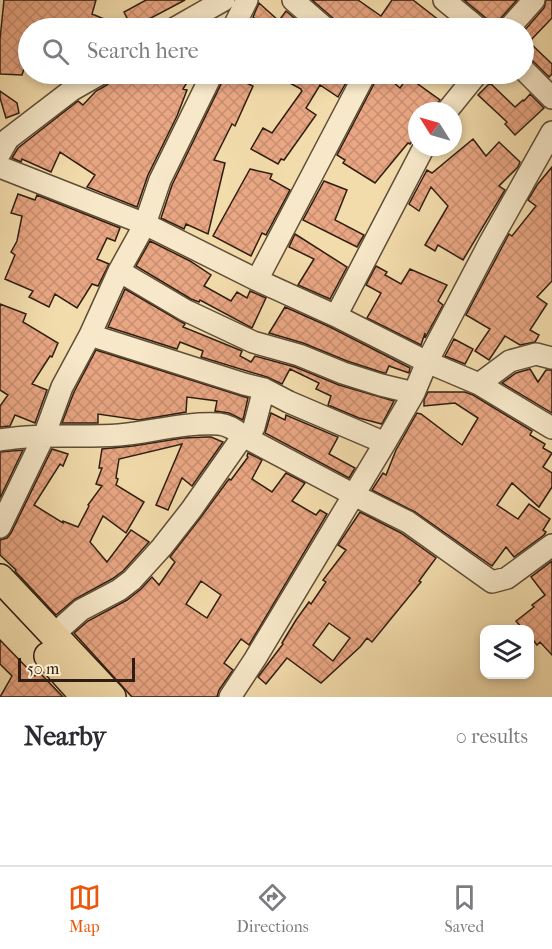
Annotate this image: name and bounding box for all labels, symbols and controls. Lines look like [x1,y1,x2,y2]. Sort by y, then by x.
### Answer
search box [18,18,534,84]
icon: search [39,35,72,68]
text: Search here [87,38,199,64]
north arrow [408,102,462,156]
map controls [480,625,534,679]
button: layers [480,625,534,679]
scale bar [18,655,135,682]
text: 50 m [27,659,59,678]
text: Nearby [24,721,106,752]
text: 0 results [456,725,528,748]
tab: Map [68,881,101,936]
tab: Directions [237,881,309,936]
tab: Saved [444,881,484,936]

